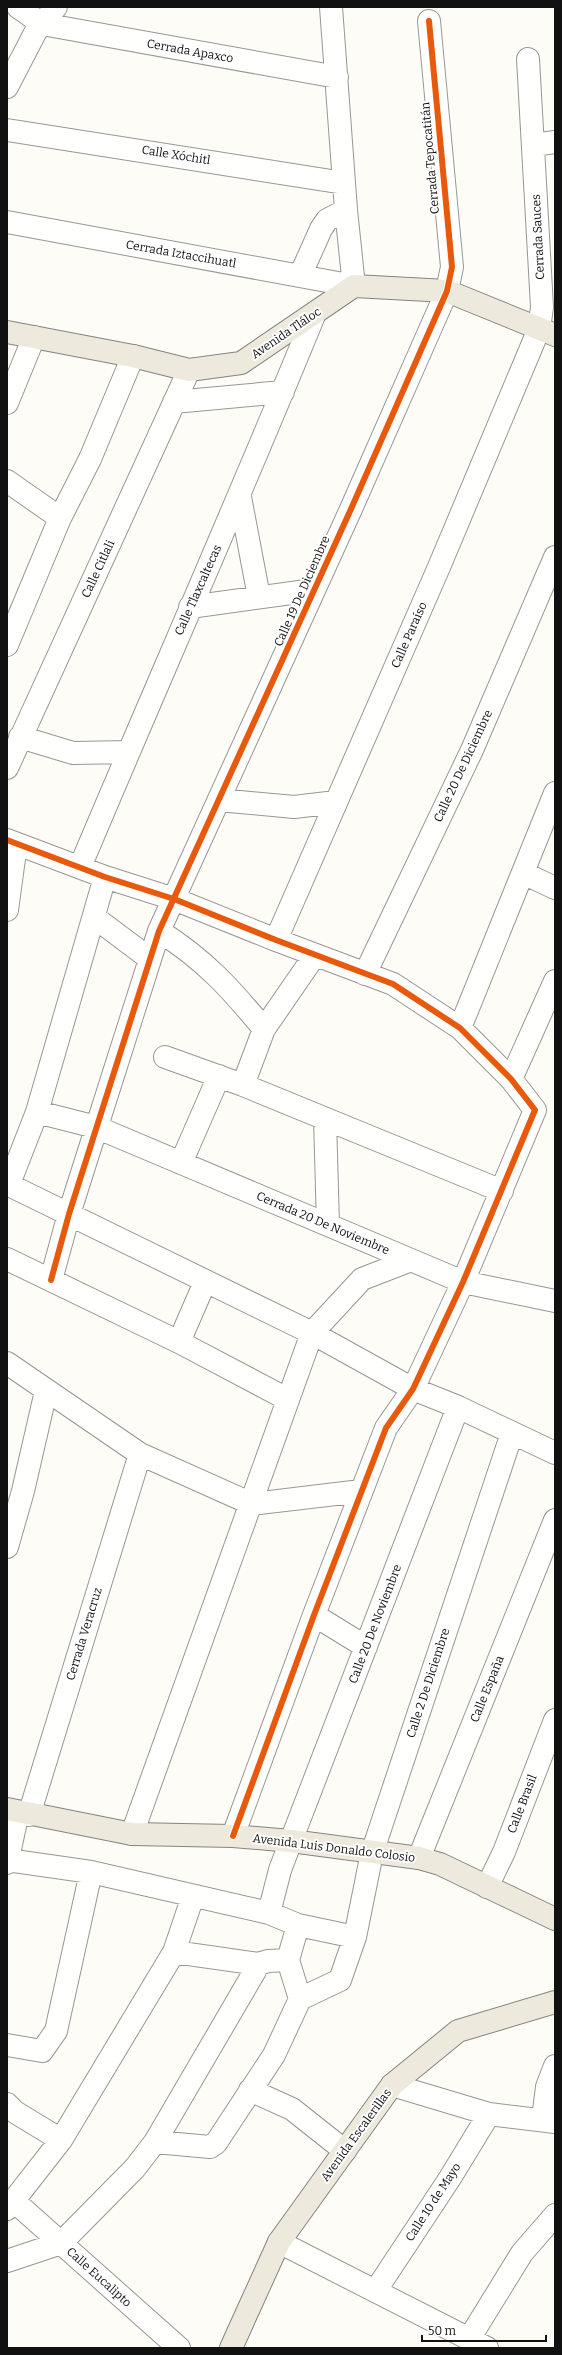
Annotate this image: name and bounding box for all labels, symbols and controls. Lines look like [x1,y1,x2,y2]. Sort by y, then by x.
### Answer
street label: Cerrada Apaxco [146,37,234,66]
street label: Cerrada Tepocatitán [418,101,442,215]
street label: Calle Xóchitl [141,143,212,167]
street label: Cerrada Sauces [529,194,547,280]
street label: Cerrada Iztaccihuatl [125,237,238,271]
street label: Avenida Tláloc [249,305,323,361]
street label: Calle 19 De Diciembre [271,533,333,649]
street label: Calle Citlali [79,538,118,600]
street label: Calle Tlaxcaltecas [172,542,224,638]
street label: Calle Paraíso [388,600,430,670]
street label: Calle 20 De Diciembre [431,708,495,824]
street label: Cerrada 20 De Noviembre [254,1189,392,1257]
street label: Calle 20 De Noviembre [346,1562,404,1686]
street label: Cerrada Veracruz [63,1586,105,1682]
street label: Calle 2 De Diciembre [404,1626,452,1740]
street label: Calle España [467,1653,507,1724]
street label: Calle Brasil [504,1772,540,1835]
street label: Avenida Luis Donaldo Colosio [252,1831,416,1865]
street label: Avenida Escalerillas [318,2086,394,2184]
street label: Calle 10 de Mayo [402,2160,464,2244]
street label: Calle Eucalipto [64,2244,134,2310]
scale bar [422,2317,546,2343]
text: 50 m [428,2324,457,2338]

